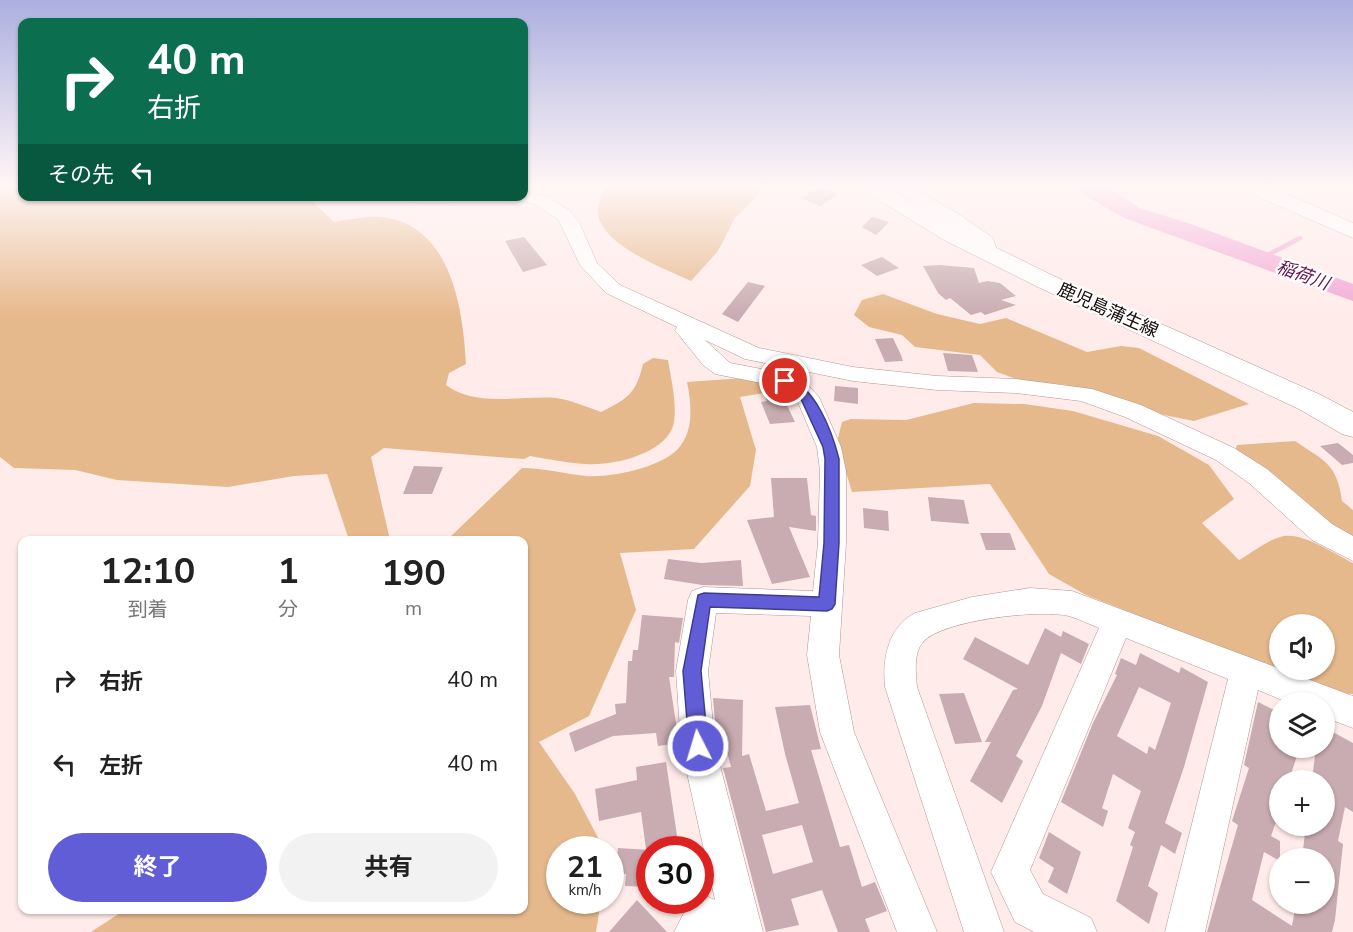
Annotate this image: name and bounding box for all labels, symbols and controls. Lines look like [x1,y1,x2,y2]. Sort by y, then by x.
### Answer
text: 40 m [147,32,246,89]
icon: right [48,42,126,120]
text: 右折 [147,90,201,127]
icon: left [126,156,159,189]
text: その先 [48,160,114,190]
water label: 稲荷川 [1274,254,1334,296]
street label: 鹿児島蒲生線 [1054,277,1162,343]
pin [759,355,810,406]
icon: arrive [768,364,801,397]
text: 12:10 [100,547,195,596]
text: 1 [277,547,299,596]
text: 190 [381,549,446,598]
text: m [405,595,422,622]
text: 到着 [128,596,168,623]
text: 分 [278,596,298,623]
map controls [1269,614,1335,914]
button: sound [1269,614,1335,680]
icon: right [48,664,81,697]
text: 40 m [447,665,498,695]
text: 右折 [99,667,143,697]
button: layers [1269,692,1335,758]
position arrow [666,714,730,778]
icon: left [48,748,81,781]
text: 40 m [447,749,498,779]
text: 左折 [99,751,143,781]
button: + [1269,770,1335,836]
button: 終了 [48,833,267,902]
button: 共有 [279,833,498,902]
speed limit sign: 30 [636,836,714,914]
text: 21 [567,847,603,888]
button: − [1269,848,1335,914]
text: km/h [568,880,602,900]

